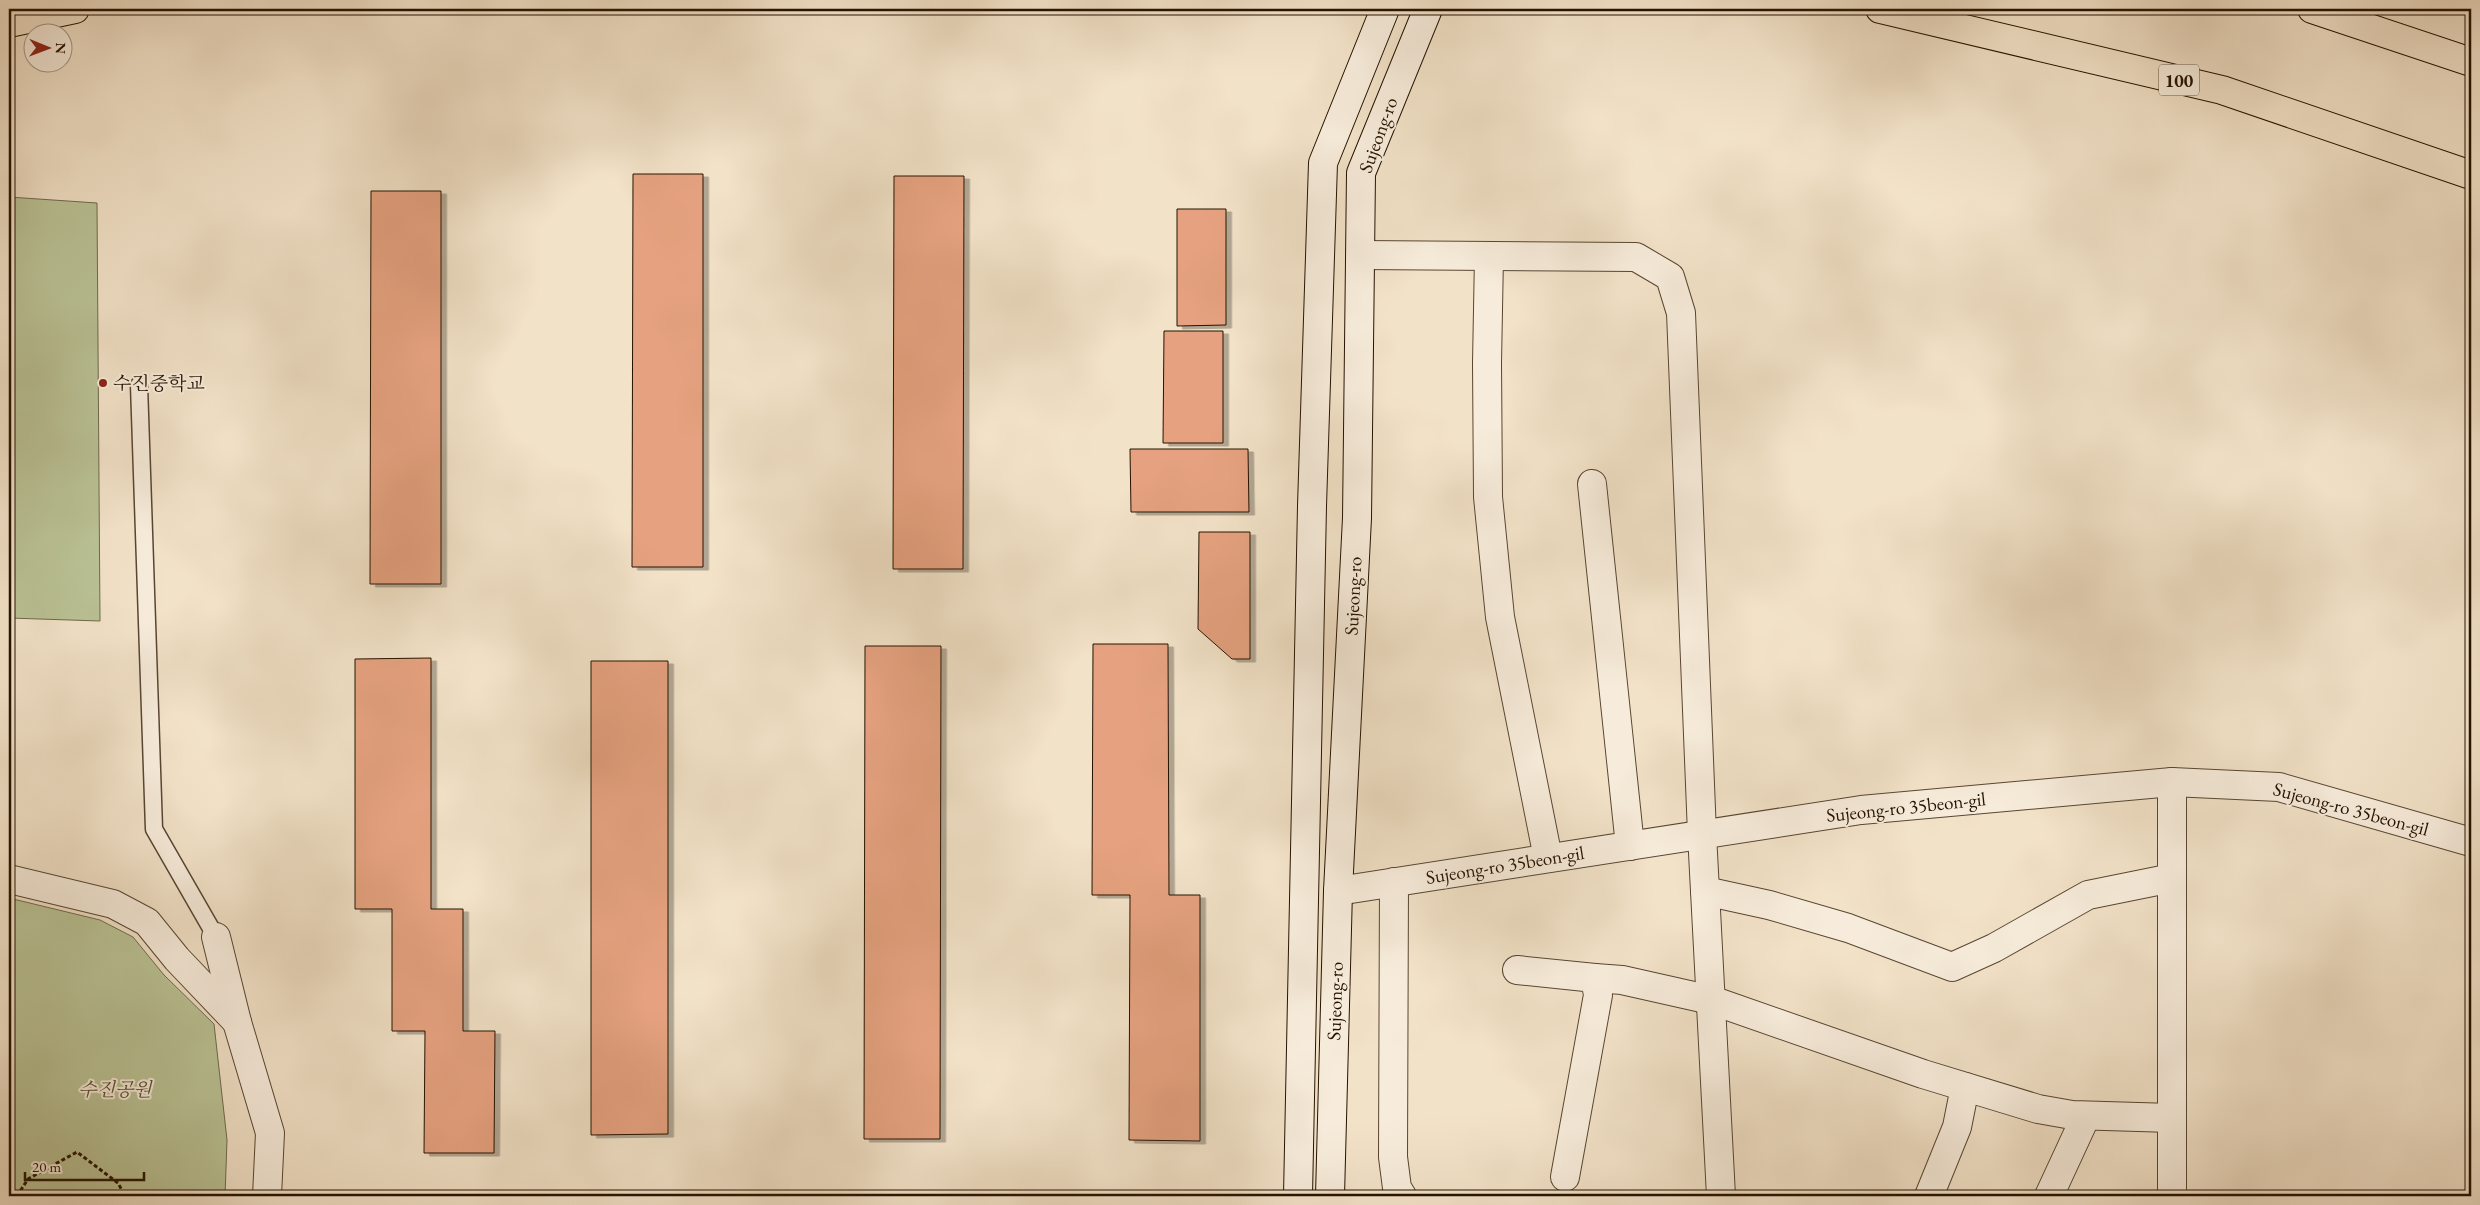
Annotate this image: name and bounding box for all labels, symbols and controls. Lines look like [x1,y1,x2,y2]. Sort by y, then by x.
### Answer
north arrow [22,22,72,72]
text: N [52,42,70,55]
road number: 100 [2159,64,2199,96]
street label: Sujeong-ro [1353,94,1403,176]
place label: 수진중학교 [113,371,205,396]
marker: 수진중학교 [97,377,109,389]
street label: Sujeong-ro [1338,556,1368,636]
street label: Sujeong-ro 35beon-gil [2270,776,2432,842]
street label: Sujeong-ro 35beon-gil [1825,786,1987,828]
street label: Sujeong-ro 35beon-gil [1424,840,1586,890]
street label: Sujeong-ro [1321,961,1349,1041]
park label: 수진공원 [78,1077,153,1102]
scale bar [25,1150,144,1182]
text: 20 m [32,1157,61,1176]

